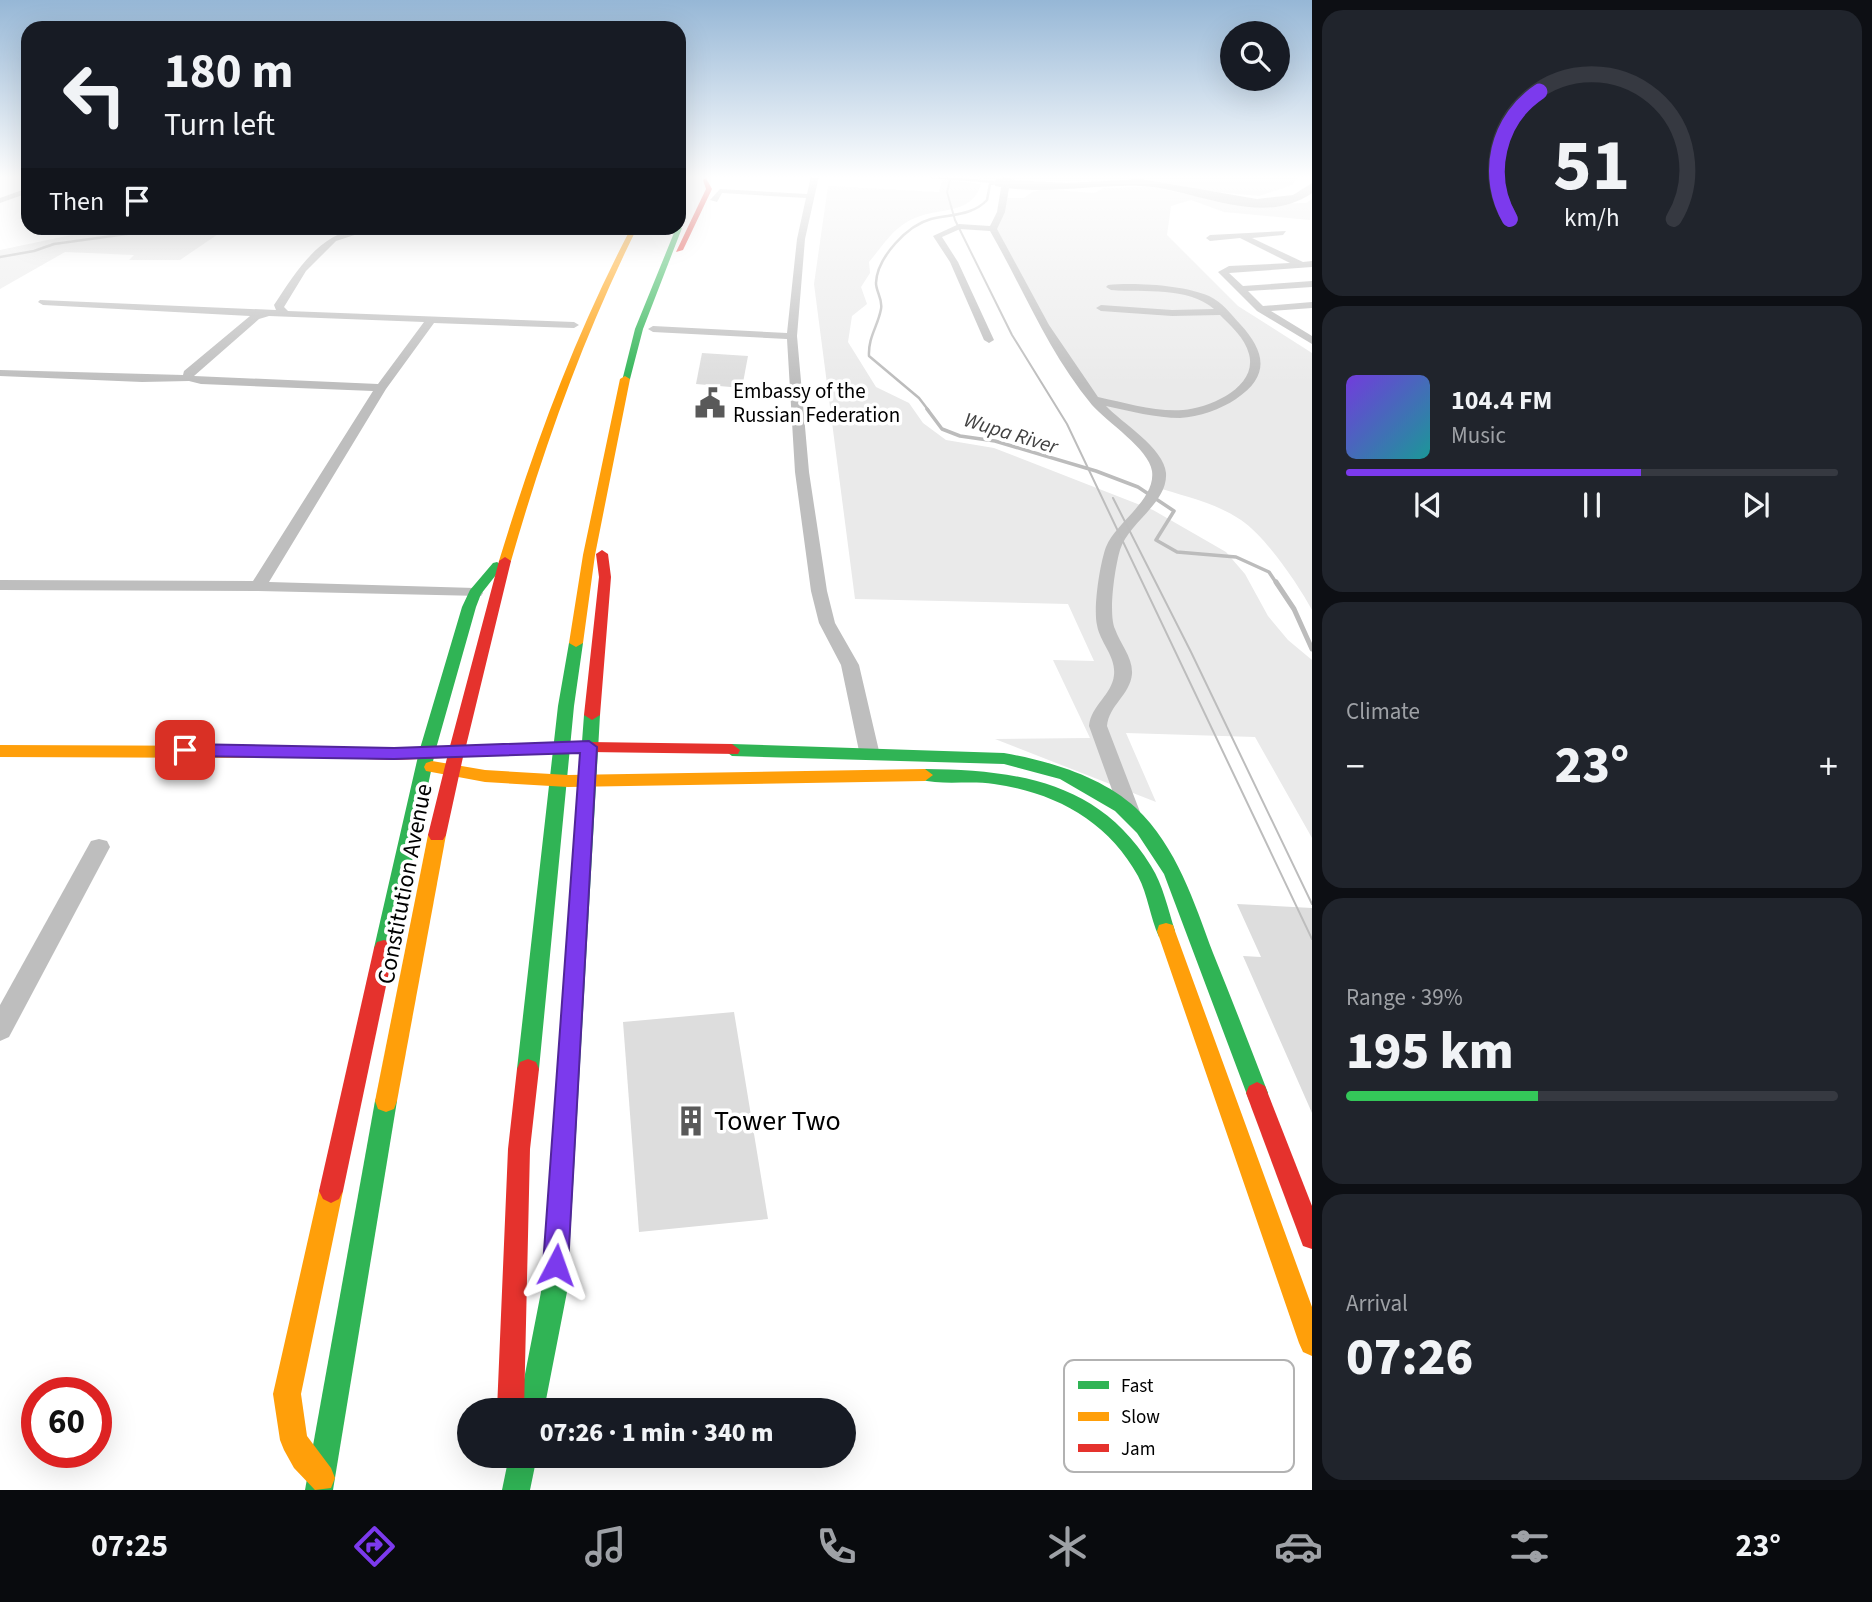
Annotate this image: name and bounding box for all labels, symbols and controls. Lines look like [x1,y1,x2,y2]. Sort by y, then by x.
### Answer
map controls [1220,21,1290,91]
button: search [1220,21,1290,91]
text: 180 m [164,37,293,107]
icon: left [49,49,140,140]
text: Turn left [164,102,275,148]
text: 51 [1554,114,1630,218]
icon: arrive [118,182,156,220]
text: Then [49,183,104,220]
text: km/h [1564,200,1620,236]
place label: Embassy of the Russian Federation [733,376,900,430]
text: 104.4 FM [1451,382,1552,419]
public building icon: Embassy of the Russian Federation [693,386,727,420]
water label: Wupa River [960,405,1062,462]
text: Music [1451,419,1506,452]
icon: previous [1409,486,1447,524]
icon: pause [1573,486,1611,524]
icon: next [1737,486,1775,524]
text: Climate [1346,695,1420,728]
pin [155,720,215,780]
text: 23° [1555,729,1629,803]
icon: arrive [166,731,204,769]
text: − [1346,740,1365,794]
text: + [1819,740,1838,794]
street label: Constitution Avenue [368,781,442,987]
text: Range · 39% [1346,981,1463,1014]
text: 195 km [1346,1015,1514,1089]
place label: Tower Two [714,1101,841,1141]
building icon: Tower Two [674,1104,708,1138]
position arrow [519,1228,593,1302]
text: Arrival [1346,1287,1408,1320]
text: 07:26 [1346,1321,1473,1395]
legend [1064,1360,1294,1472]
text: Fast [1121,1373,1154,1400]
speed limit sign: 60 [21,1377,112,1468]
text: Slow [1121,1404,1160,1431]
text: 07:26 · 1 min · 340 m [540,1414,773,1451]
text: Jam [1121,1436,1155,1463]
icon: directions [350,1522,399,1571]
icon: music [581,1522,630,1571]
icon: phone [812,1522,861,1571]
icon: climate [1043,1522,1092,1571]
icon: car [1274,1522,1323,1571]
icon: filters [1505,1522,1554,1571]
text: 07:25 [91,1523,168,1569]
text: 23° [1735,1523,1781,1569]

